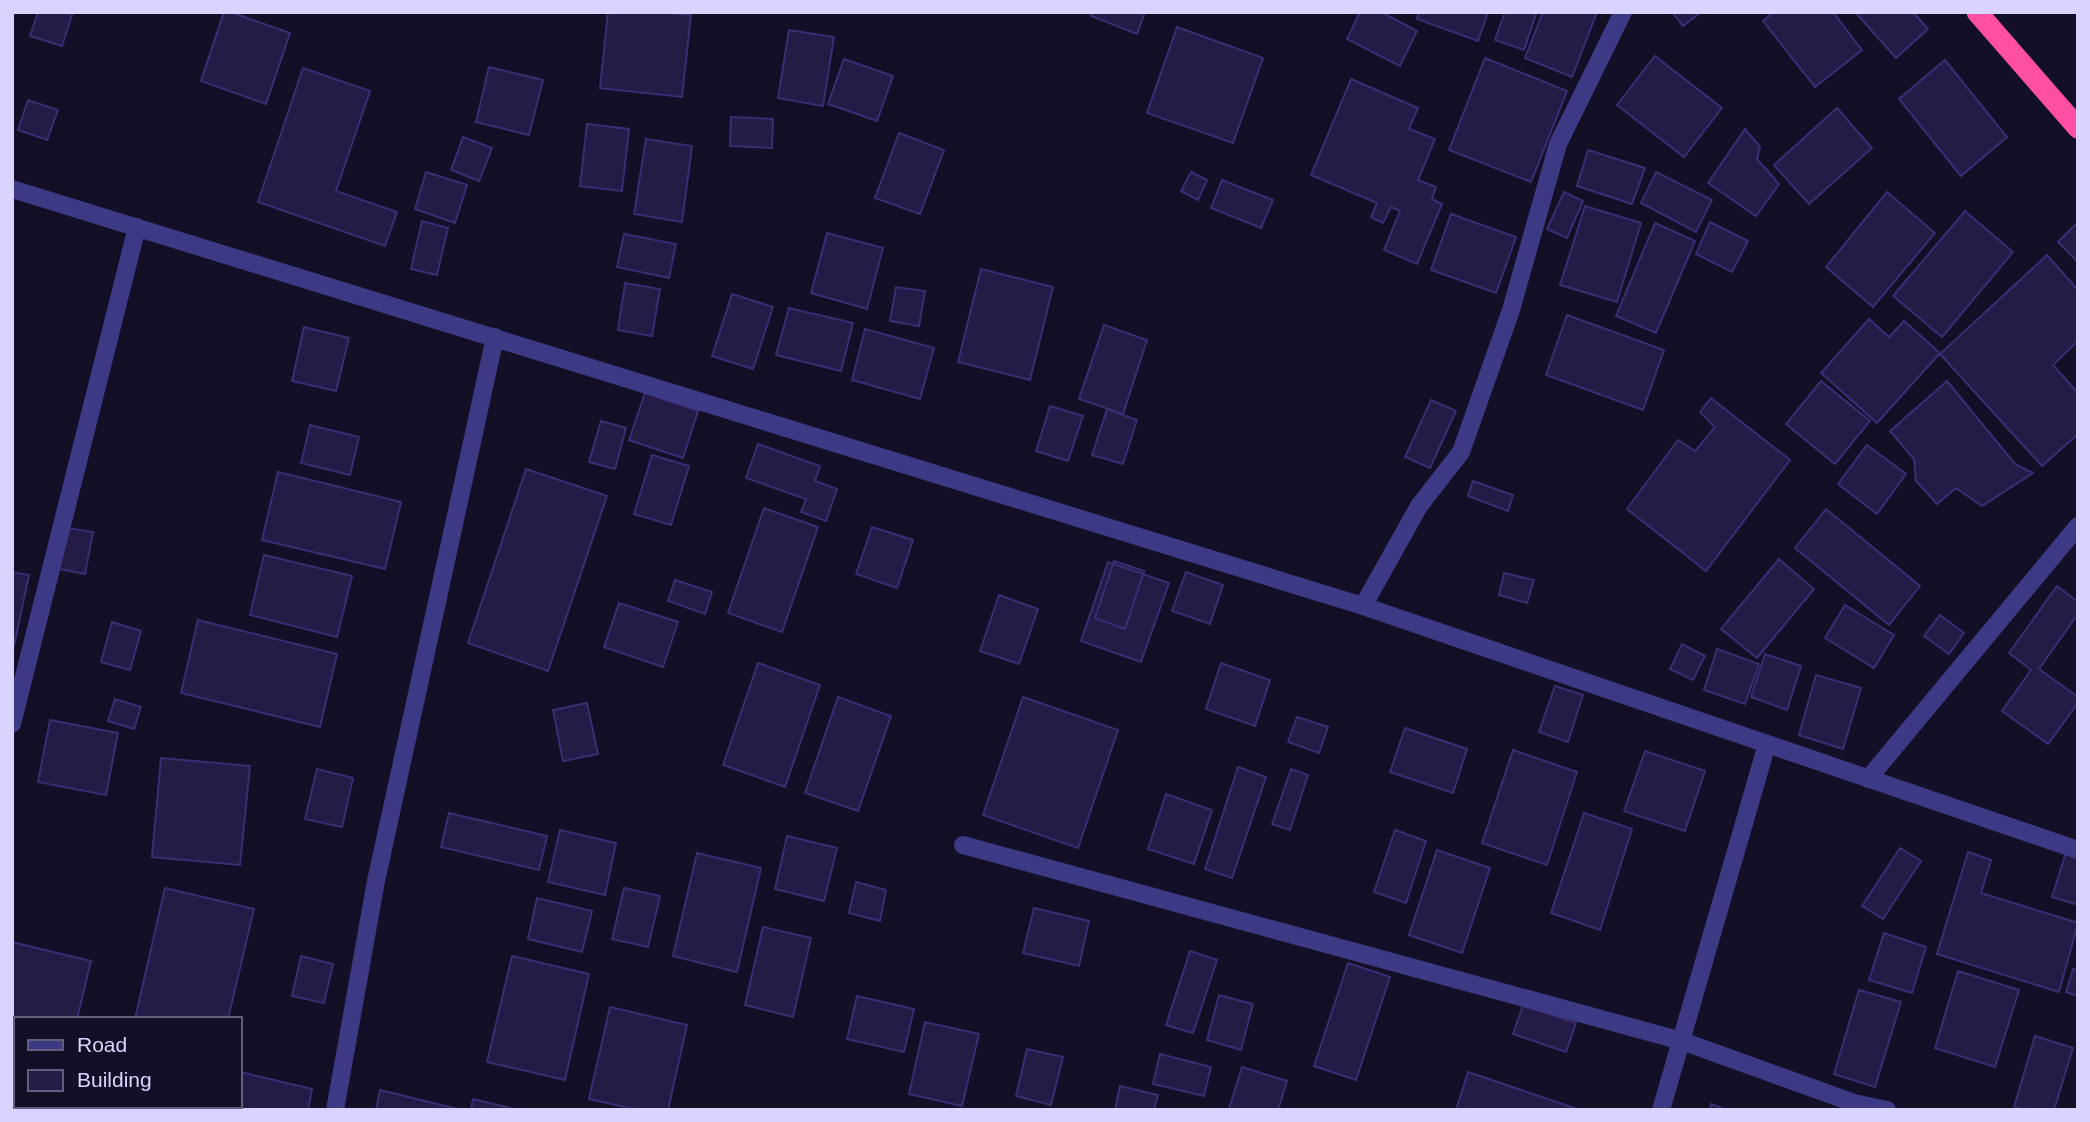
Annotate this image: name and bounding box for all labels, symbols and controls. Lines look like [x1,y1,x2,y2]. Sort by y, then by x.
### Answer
legend [14,1017,242,1108]
text: Road [77,1033,127,1056]
text: Building [77,1068,152,1091]

